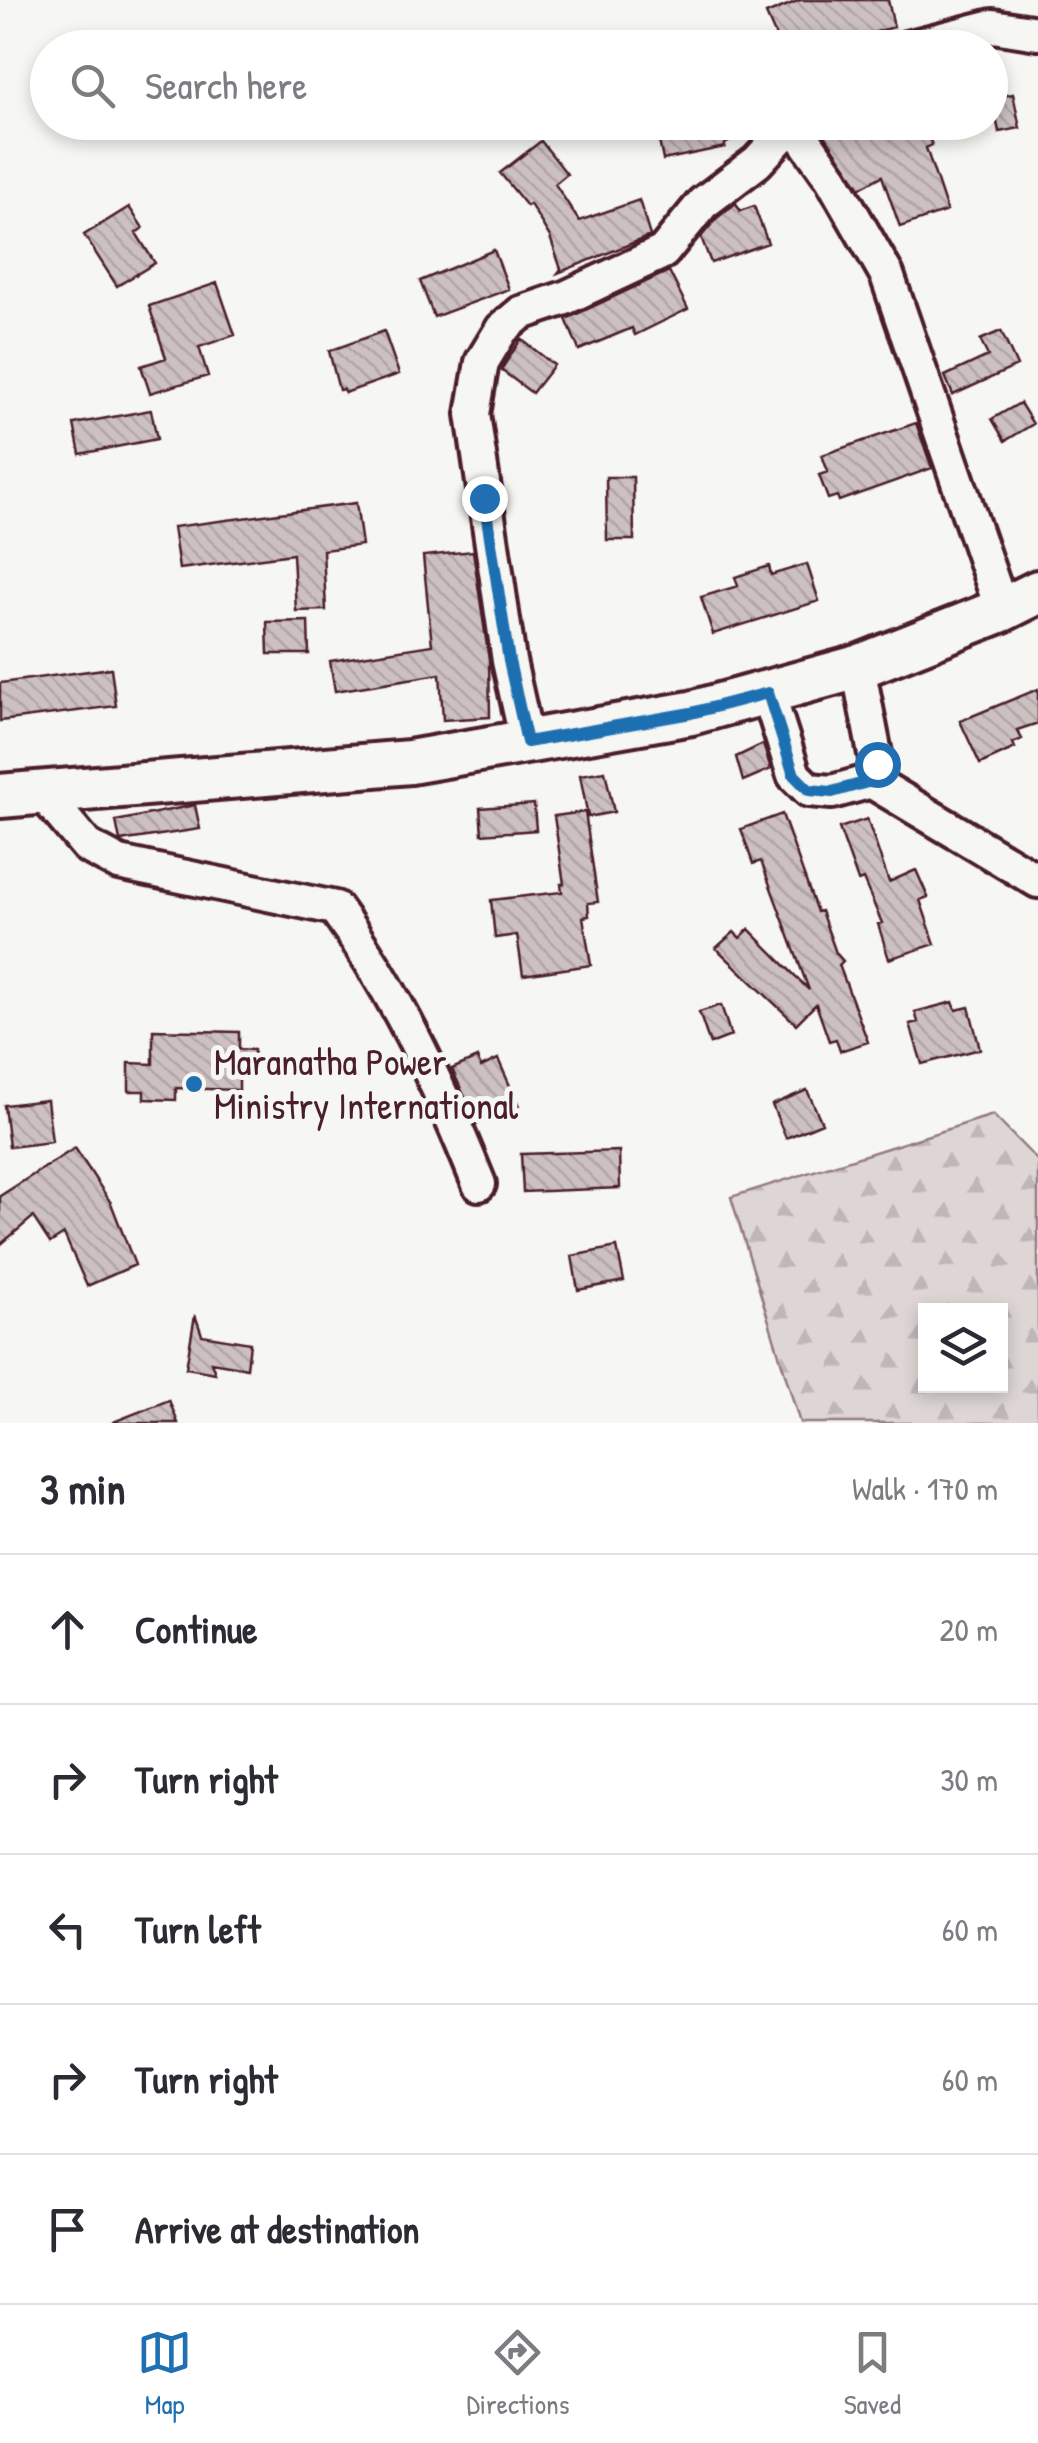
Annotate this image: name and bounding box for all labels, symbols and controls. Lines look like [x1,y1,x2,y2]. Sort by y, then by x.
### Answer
search box [30,30,1008,140]
icon: search [65,58,120,113]
text: Search here [145,59,307,111]
route end [462,476,508,522]
route start [855,742,901,788]
place label: Maranatha Power Ministry International [214,1035,519,1131]
marker: Maranatha Power Ministry International [183,1073,205,1095]
map controls [918,1303,1008,1393]
button: layers [918,1303,1008,1393]
text: 3 min [40,1460,125,1517]
text: Walk · 170 m [852,1467,998,1510]
icon: ahead [40,1602,95,1657]
text: Continue [135,1603,257,1655]
text: 20 m [940,1608,998,1651]
icon: right [40,1752,95,1807]
text: Turn right [135,1753,278,1805]
text: 30 m [940,1758,998,1801]
icon: left [40,1902,95,1957]
text: Turn left [135,1903,260,1955]
text: 60 m [942,1908,998,1951]
icon: right [40,2052,95,2107]
text: Turn right [135,2053,278,2105]
text: 60 m [942,2058,998,2101]
icon: arrive [40,2202,95,2257]
text: Arrive at destination [135,2203,419,2255]
tab: Map [137,2325,192,2423]
tab: Directions [466,2325,569,2423]
tab: Saved [844,2325,901,2423]

